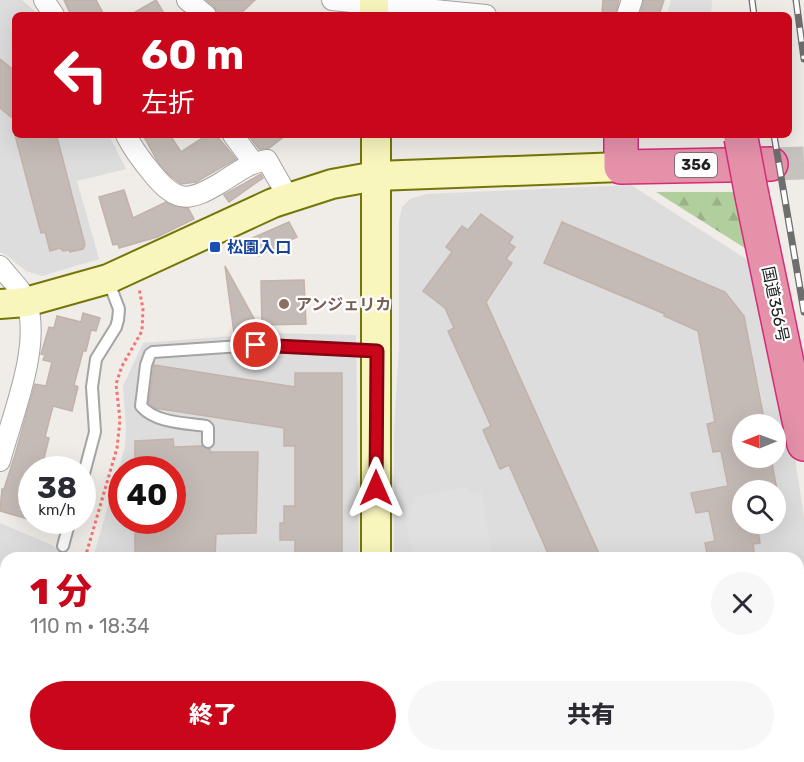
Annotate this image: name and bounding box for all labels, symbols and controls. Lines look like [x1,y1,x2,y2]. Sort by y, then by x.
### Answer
text: 60 m [141,30,244,80]
icon: left [42,36,120,114]
text: 左折 [141,87,195,119]
road number: 356 [675,153,717,177]
place label: 松園入口 [227,238,291,257]
marker: 松園入口 [208,240,222,254]
street label: 国道356号 [758,265,793,344]
place label: アンジェリカ [296,295,391,314]
marker: アンジェリカ [277,297,291,311]
pin [230,319,281,370]
icon: arrive [239,328,272,361]
north arrow [732,414,786,468]
map controls [732,414,786,534]
speed limit sign: 40 [108,456,186,534]
position arrow [344,456,408,520]
text: 38 [37,470,77,506]
button: search [732,480,786,534]
text: km/h [38,501,76,519]
text: 1 分 [30,570,92,613]
button: close [711,572,774,635]
text: 110 m · 18:34 [30,614,150,638]
button: 終了 [30,681,396,750]
button: 共有 [408,681,774,750]

